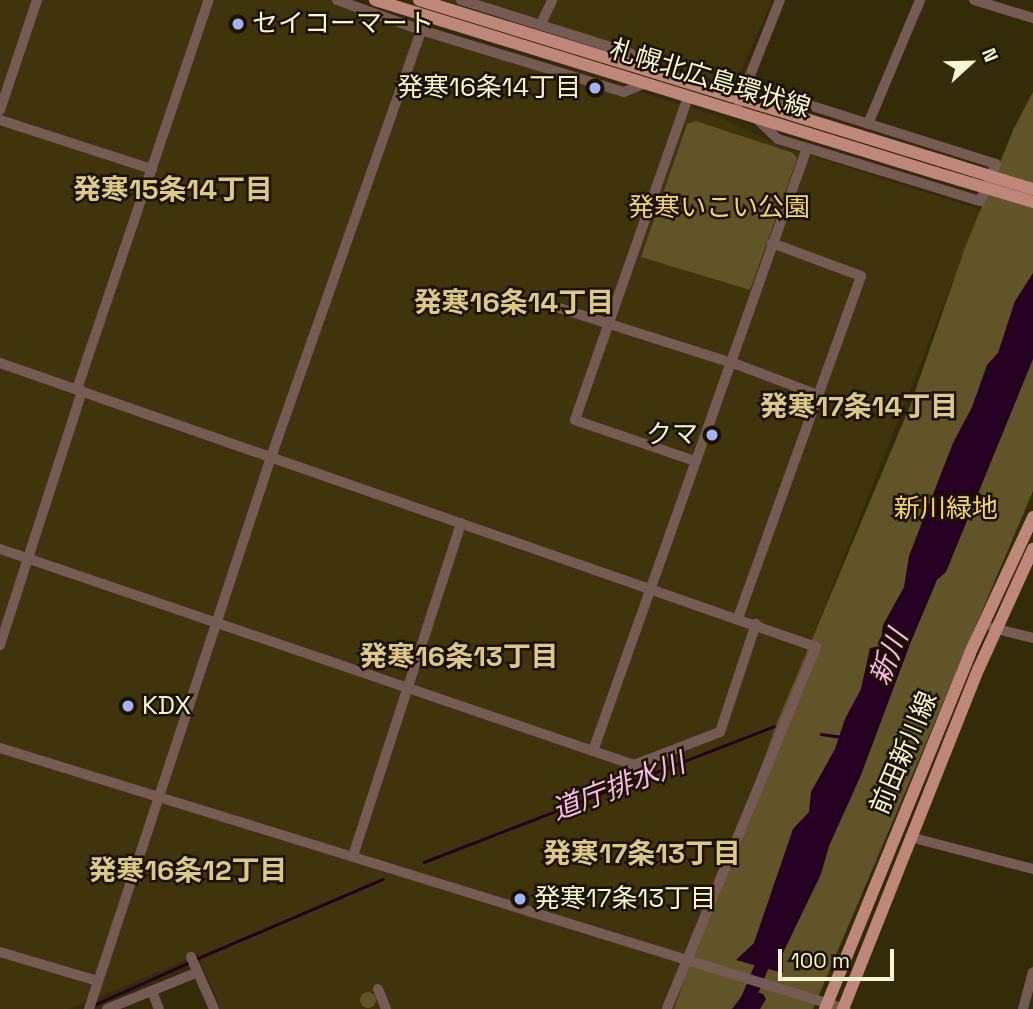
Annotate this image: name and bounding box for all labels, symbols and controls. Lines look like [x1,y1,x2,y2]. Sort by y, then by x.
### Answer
place label: セイコーマート [252,8,434,40]
marker: セイコーマート [230,16,246,32]
north arrow [935,28,1005,98]
street label: 札幌北広島環状線 [606,34,814,124]
text: N [976,44,1004,66]
place label: 発寒16条14丁目 [397,72,581,104]
marker: 発寒16条14丁目 [587,80,603,96]
district label: 発寒15条14丁目 [73,172,273,206]
park label: 発寒いこい公園 [628,192,810,224]
district label: 発寒16条14丁目 [414,285,614,319]
district label: 発寒17条14丁目 [760,389,958,423]
place label: クマ [646,419,698,451]
marker: クマ [704,427,720,443]
park label: 新川緑地 [894,493,998,525]
water label: 新川 [862,625,914,689]
district label: 発寒16条13丁目 [359,639,559,673]
street label: 前田新川線 [864,687,944,819]
place label: KDX [142,690,191,722]
marker: KDX [120,698,136,714]
water label: 道庁排水川 [547,745,689,827]
district label: 発寒17条13丁目 [543,836,741,870]
district label: 発寒16条12丁目 [88,853,288,887]
place label: 発寒17条13丁目 [534,883,716,915]
marker: 発寒17条13丁目 [512,891,528,907]
scale bar [781,936,897,980]
text: 100 m [791,947,850,974]

